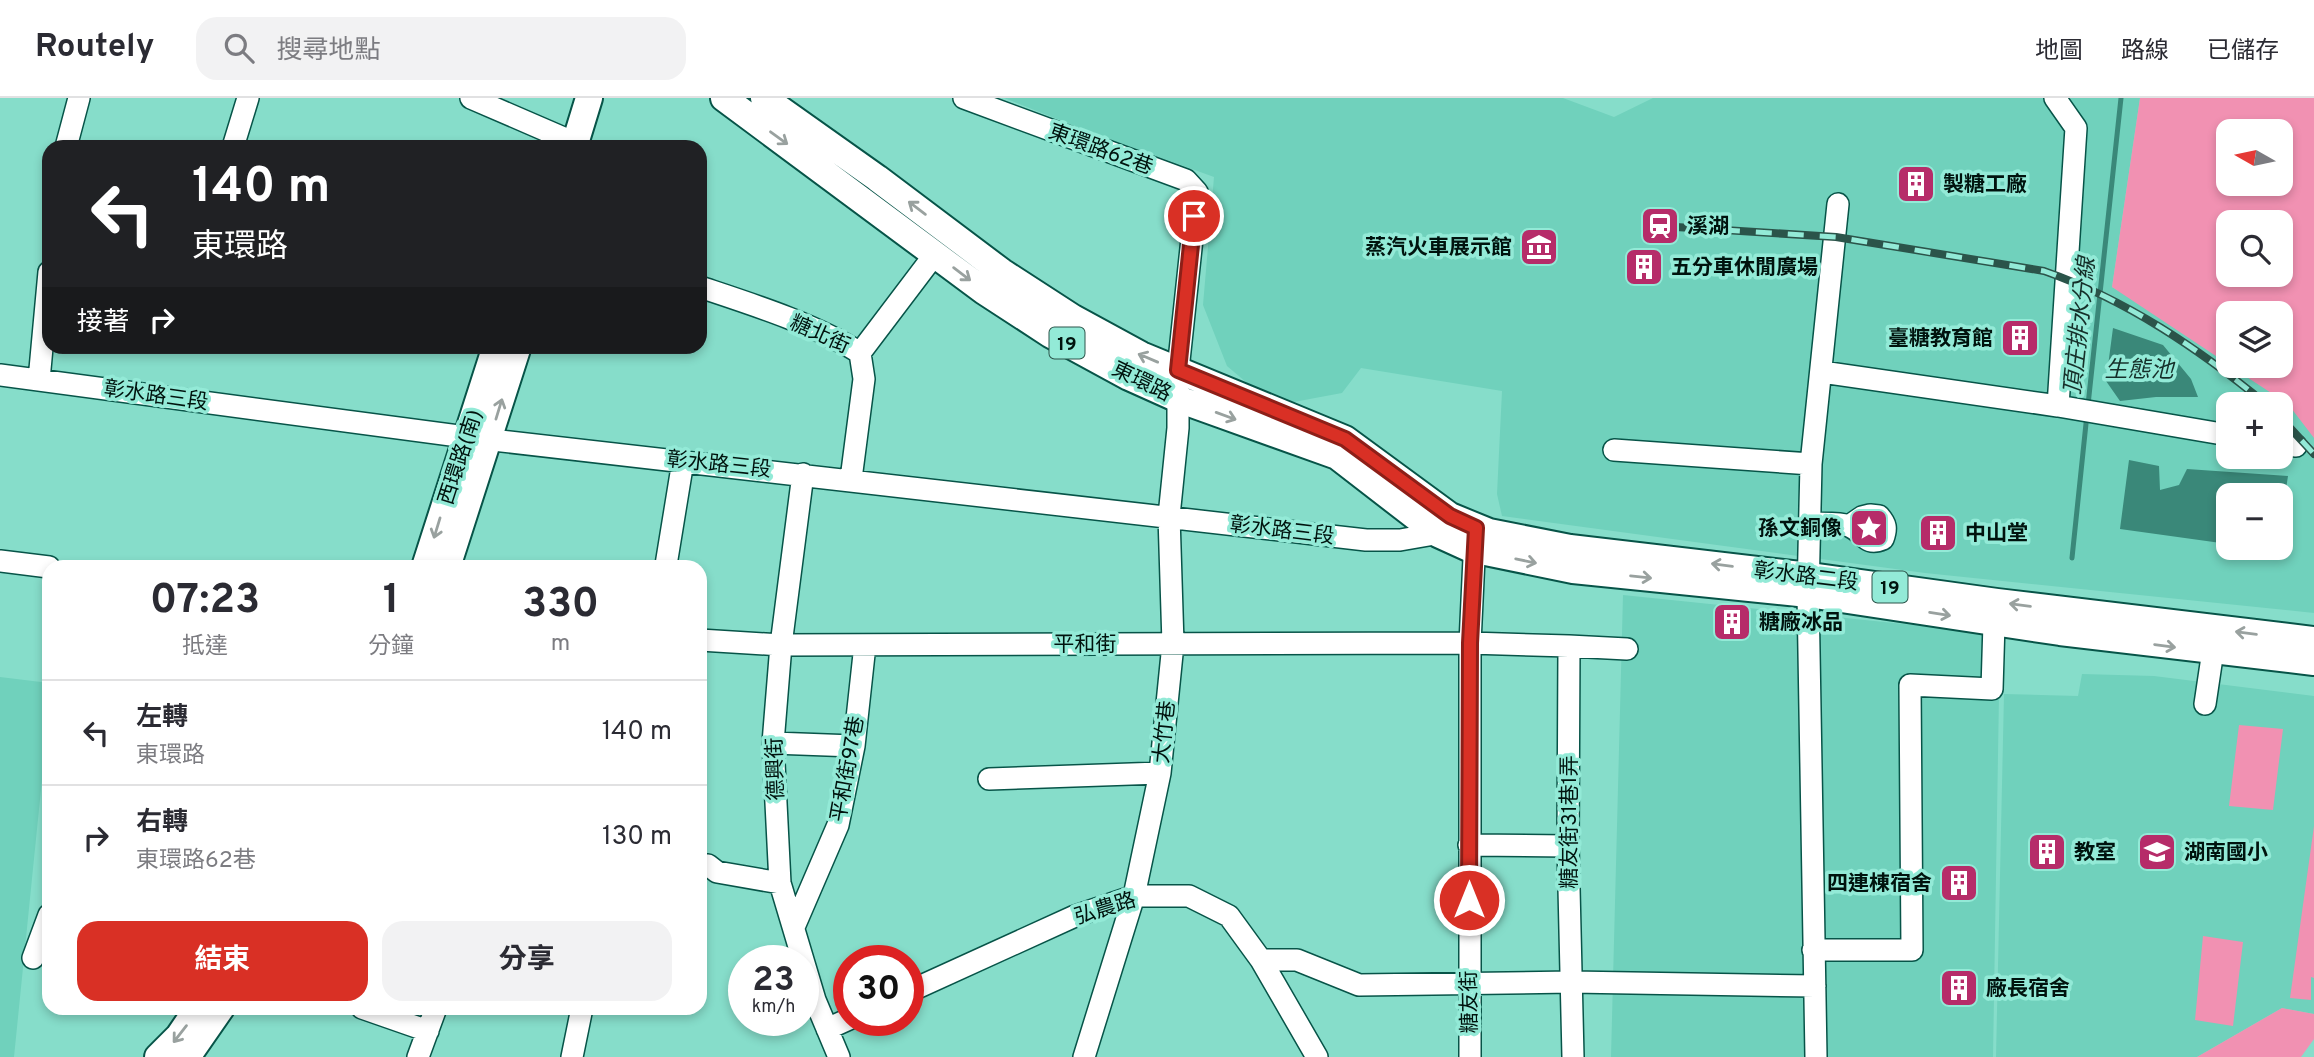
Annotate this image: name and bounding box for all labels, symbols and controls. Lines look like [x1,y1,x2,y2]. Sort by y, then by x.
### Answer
search box [196,17,686,80]
text: Routely [35,27,154,69]
icon: search [220,29,258,67]
text: 搜尋地點 [276,35,381,68]
text: 地圖 [2035,37,2083,67]
text: 路線 [2121,37,2169,67]
text: 已儲存 [2207,37,2279,67]
street label: 東環路62巷 [1044,119,1157,182]
north arrow [2216,119,2292,196]
map controls [2216,119,2293,560]
one-way arrow [769,131,788,146]
text: 140 m [192,158,331,220]
building icon: 製糖工廠 [1895,163,1937,205]
icon: left [77,168,168,259]
place label: 製糖工廠 [1943,172,2027,199]
pin [1164,186,1224,246]
icon: arrive [1175,197,1213,235]
one-way arrow [908,200,926,215]
station icon: 溪湖 [1639,205,1681,247]
button: search [2216,210,2293,287]
place label: 溪湖 [1687,214,1729,241]
museum icon: 蒸汽火車展示館 [1518,226,1560,268]
text: 東環路 [192,228,288,268]
place label: 蒸汽火車展示館 [1365,235,1512,262]
building icon: 五分車休閒廣場 [1623,246,1665,288]
water label: 頂庄排水分線 [2060,253,2103,396]
place label: 五分車休閒廣場 [1671,255,1818,282]
one-way arrow [952,266,970,281]
icon: right [143,301,181,339]
button: layers [2216,301,2293,378]
text: 接著 [77,307,129,340]
street label: 糖北街 [785,310,854,361]
building icon: 臺糖教育館 [1999,317,2041,359]
place label: 臺糖教育館 [1888,326,1993,353]
road number: 19 [1050,328,1084,358]
one-way arrow [1138,351,1159,364]
street label: 東環路 [1107,356,1176,408]
water label: 生態池 [2105,357,2176,386]
street label: 彰水路三段 [102,376,210,417]
button: + [2216,392,2293,469]
one-way arrow [493,398,506,420]
street label: 西環路(南) [433,406,489,508]
one-way arrow [1214,411,1236,423]
street label: 彰水路三段 [665,447,772,484]
button: − [2216,483,2293,560]
place icon: 孫文銅像 [1848,507,1890,549]
street label: 彰水路三段 [1228,512,1336,551]
building icon: 中山堂 [1917,512,1959,554]
place label: 孫文銅像 [1758,516,1842,543]
one-way arrow [430,517,443,539]
place label: 中山堂 [1965,521,2028,548]
one-way arrow [1514,554,1537,568]
street label: 彰水路二段 [1752,558,1860,597]
one-way arrow [1711,559,1734,572]
one-way arrow [1630,571,1652,584]
road number: 19 [1872,572,1908,602]
text: 07:23 [150,575,260,628]
text: 1 [383,575,399,628]
text: 330 [522,579,599,632]
one-way arrow [2009,599,2032,612]
building icon: 糖廠冰品 [1711,601,1753,643]
one-way arrow [1928,608,1951,621]
place label: 糖廠冰品 [1759,610,1843,637]
one-way arrow [2235,626,2258,639]
text: m [551,630,570,659]
street label: 平和街 [1054,632,1117,659]
text: 抵達 [182,633,228,662]
text: 分鐘 [368,633,414,662]
one-way arrow [2154,639,2176,652]
street label: 大竹巷 [1149,699,1182,765]
text: 左轉 [136,702,188,735]
icon: left [77,714,115,752]
street label: 平和街97巷 [826,714,871,824]
text: 140 m [602,716,672,749]
street label: 德興街 [762,737,791,801]
text: 東環路 [136,742,205,771]
street label: 糖友街31巷1弄 [1557,755,1584,889]
text: 右轉 [136,807,188,840]
icon: right [77,819,115,857]
text: 130 m [602,821,672,854]
building icon: 教室 [2026,831,2068,873]
school or university icon: 湖南國小 [2136,831,2178,873]
place label: 教室 [2074,840,2116,867]
place label: 湖南國小 [2184,840,2268,867]
text: 東環路62巷 [136,847,256,876]
building icon: 四連棟宿舍 [1938,862,1980,904]
position arrow [1432,863,1506,937]
place label: 四連棟宿舍 [1827,871,1932,898]
street label: 弘農路 [1071,887,1140,932]
button: 結束 [77,921,368,1001]
button: 分享 [382,921,672,1001]
speed limit sign: 30 [833,945,924,1036]
text: 23 [752,959,795,1003]
building icon: 廠長宿舍 [1938,967,1980,1009]
street label: 糖友街 [1456,970,1485,1034]
place label: 廠長宿舍 [1986,976,2070,1003]
text: km/h [752,996,795,1019]
one-way arrow [172,1024,187,1042]

